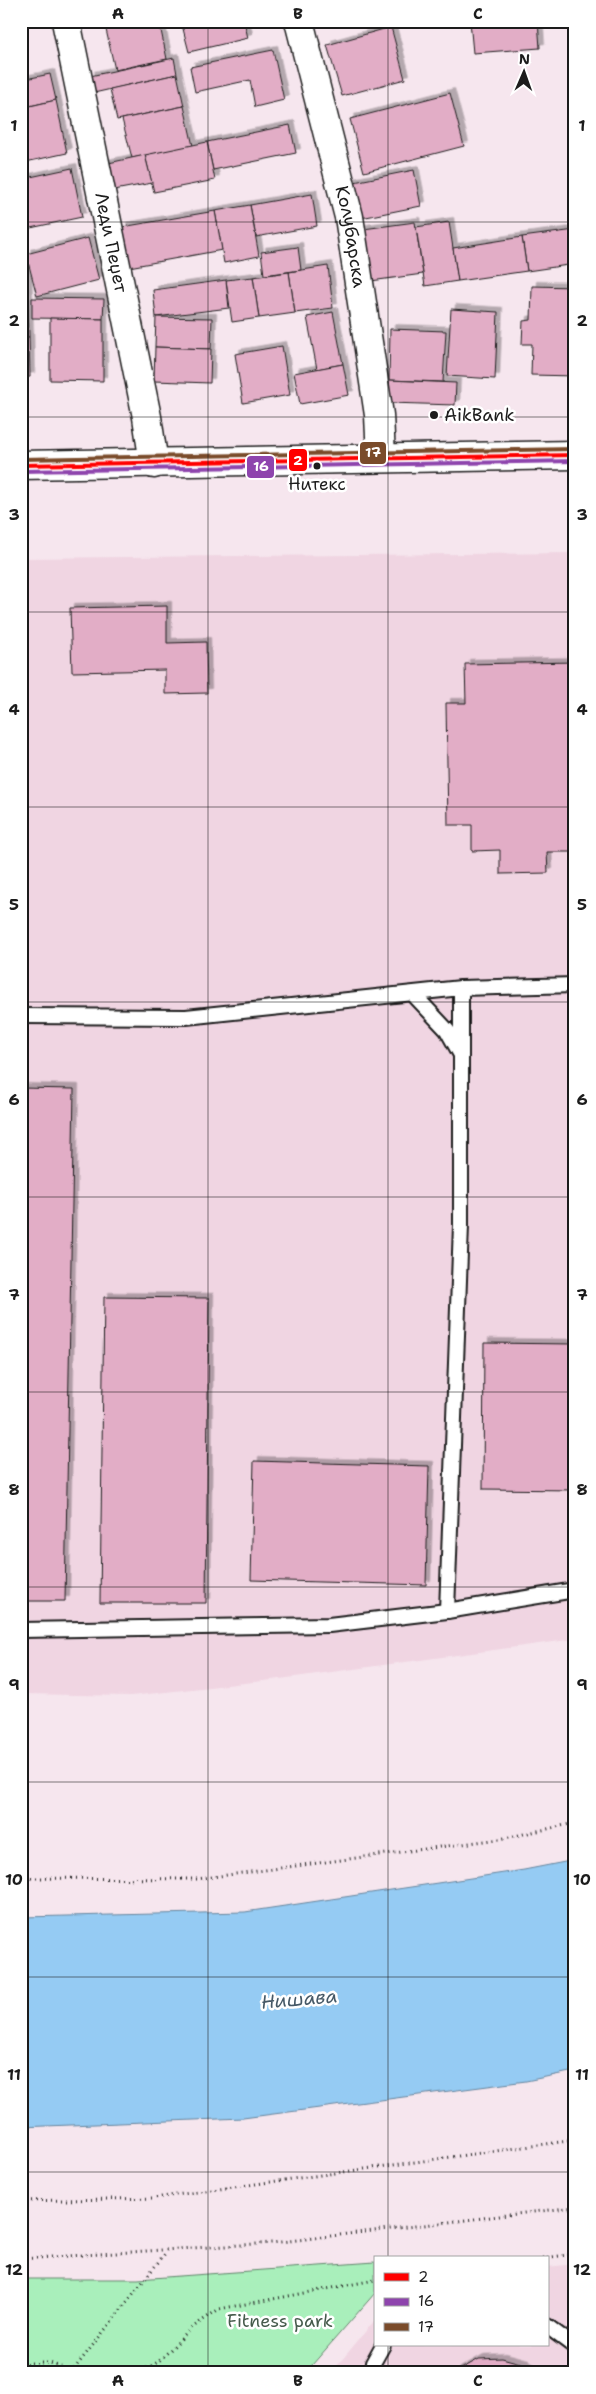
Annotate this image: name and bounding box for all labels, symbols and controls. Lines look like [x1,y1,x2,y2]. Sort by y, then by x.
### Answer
text: A [112,3,124,24]
text: B [293,3,303,24]
text: C [473,3,483,24]
north arrow [498,48,548,98]
text: N [519,50,530,68]
text: 1 [10,115,18,136]
text: 1 [578,115,586,136]
street label: Колубарска [330,183,372,289]
street label: Леди Пеџет [89,190,133,296]
text: 2 [8,310,20,331]
text: 2 [576,310,588,331]
place label: AikBank [444,403,515,427]
marker: AikBank [428,409,440,421]
line badge: 17 [359,441,387,465]
text: 17 [365,443,381,461]
line badge: 2 [288,448,308,472]
text: 2 [293,451,303,469]
line badge: 16 [246,455,275,479]
text: 16 [253,457,269,475]
marker: Нитекс [312,461,322,471]
place label: Нитекс [288,473,346,495]
text: 3 [8,504,20,525]
text: 3 [576,504,588,525]
text: 4 [8,699,20,720]
text: 4 [576,699,588,720]
text: 5 [9,894,19,915]
text: 5 [577,894,587,915]
text: 6 [8,1089,20,1110]
text: 6 [576,1089,588,1110]
text: 7 [8,1284,20,1305]
text: 7 [576,1284,588,1305]
text: 8 [8,1479,20,1500]
text: 8 [576,1479,588,1500]
text: 9 [8,1674,20,1695]
text: 9 [576,1674,588,1695]
text: 10 [5,1869,23,1890]
text: 10 [573,1869,591,1890]
water label: Нишава [260,1983,338,2015]
text: 11 [7,2064,21,2085]
text: 11 [575,2064,589,2085]
legend [374,2256,548,2346]
text: 12 [5,2259,23,2280]
text: 12 [573,2259,591,2280]
text: 2 [418,2267,429,2287]
text: 16 [418,2291,434,2311]
park label: Fitness park [227,2309,333,2333]
text: 17 [418,2317,434,2337]
text: A [112,2370,124,2391]
text: B [293,2370,303,2391]
text: C [473,2370,483,2391]

